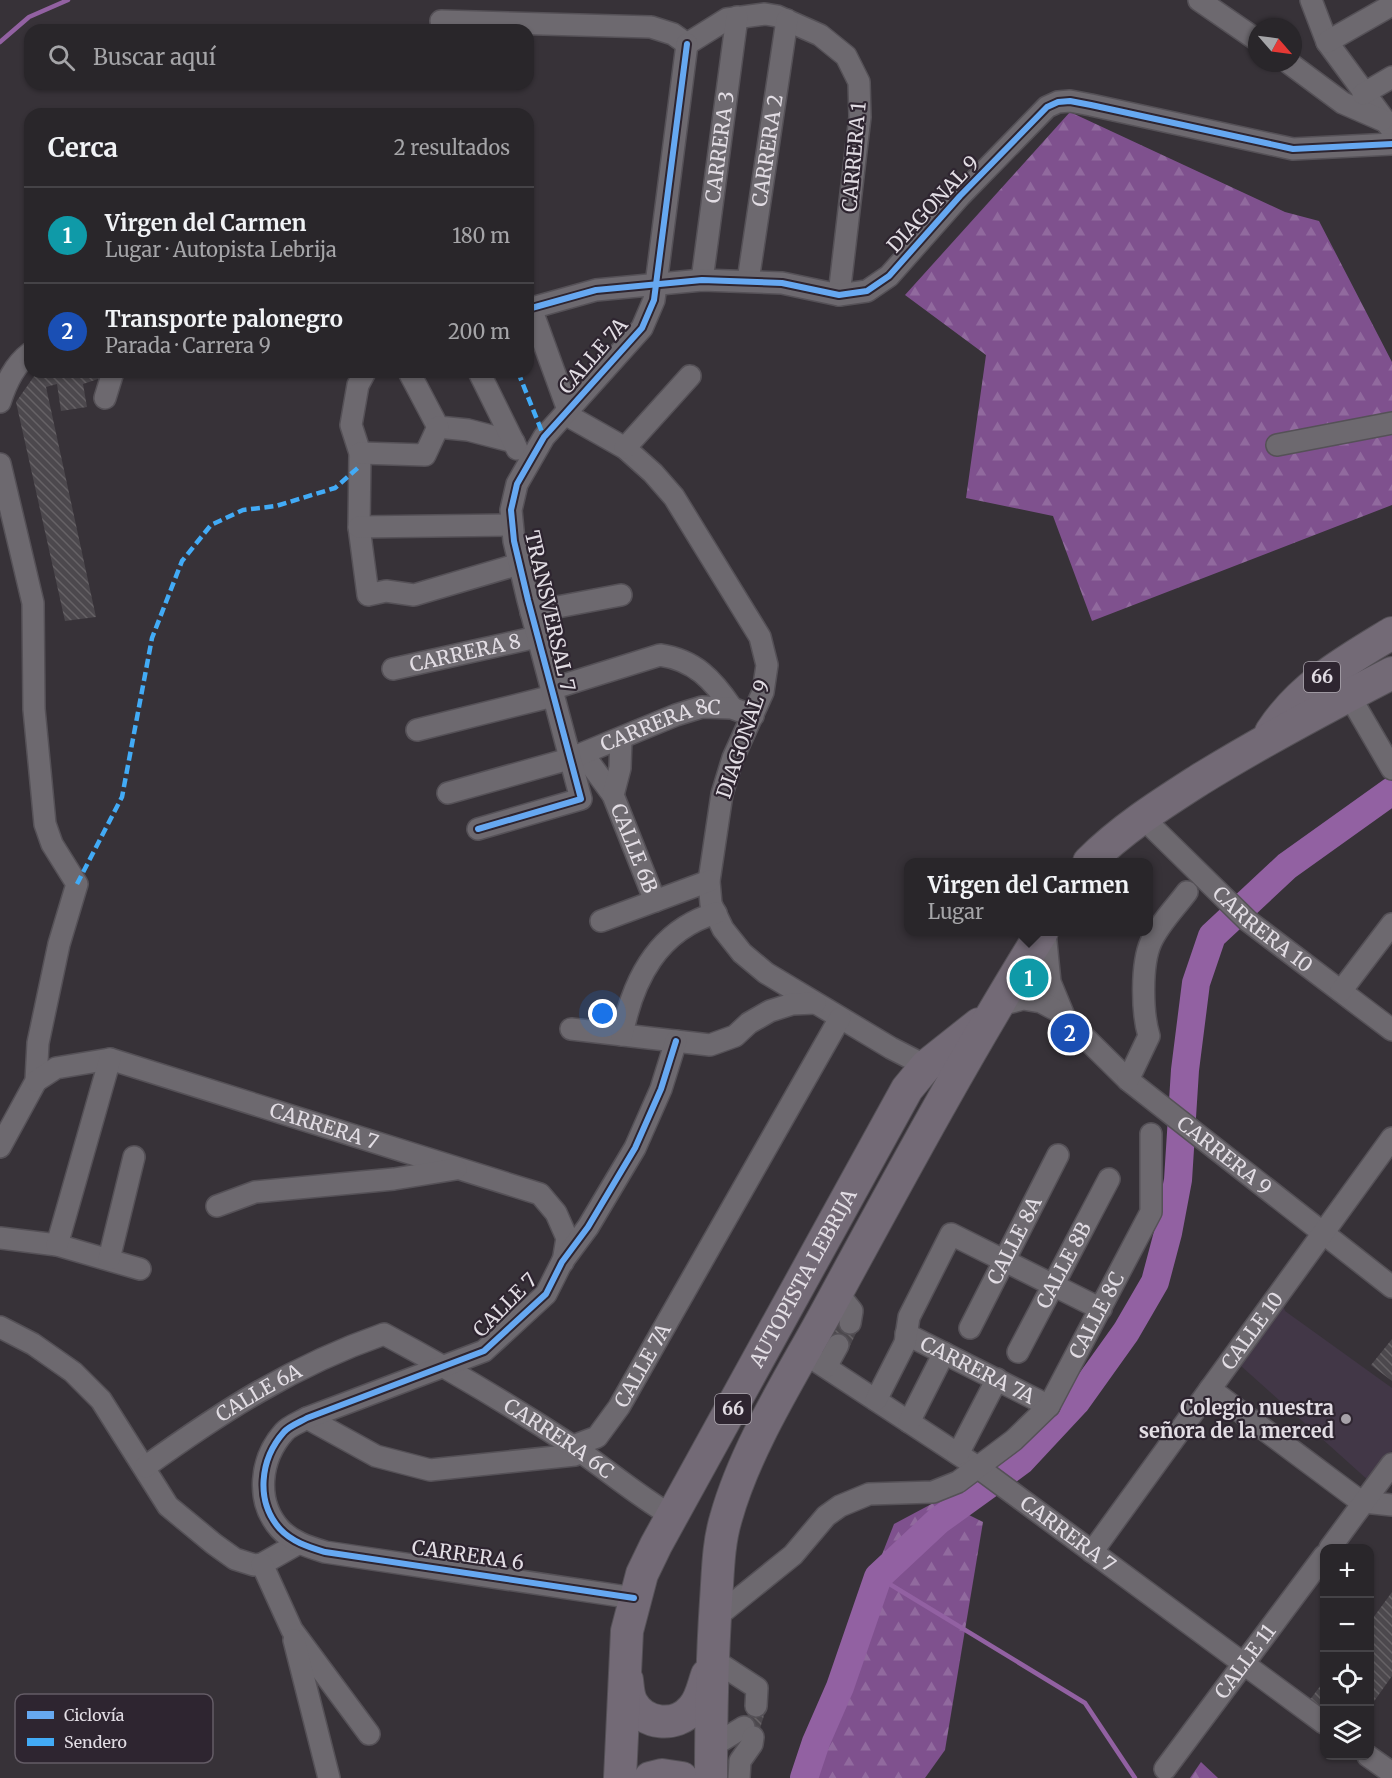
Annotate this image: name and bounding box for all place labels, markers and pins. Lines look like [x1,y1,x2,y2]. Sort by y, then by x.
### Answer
pin: 1 [1010,956,1048,1000]
pin: 2 [1050,1010,1090,1056]
place label: Colegio nuestra señora de la merced [1139,1395,1334,1443]
marker: Colegio nuestra señora de la merced [1339,1412,1353,1426]

